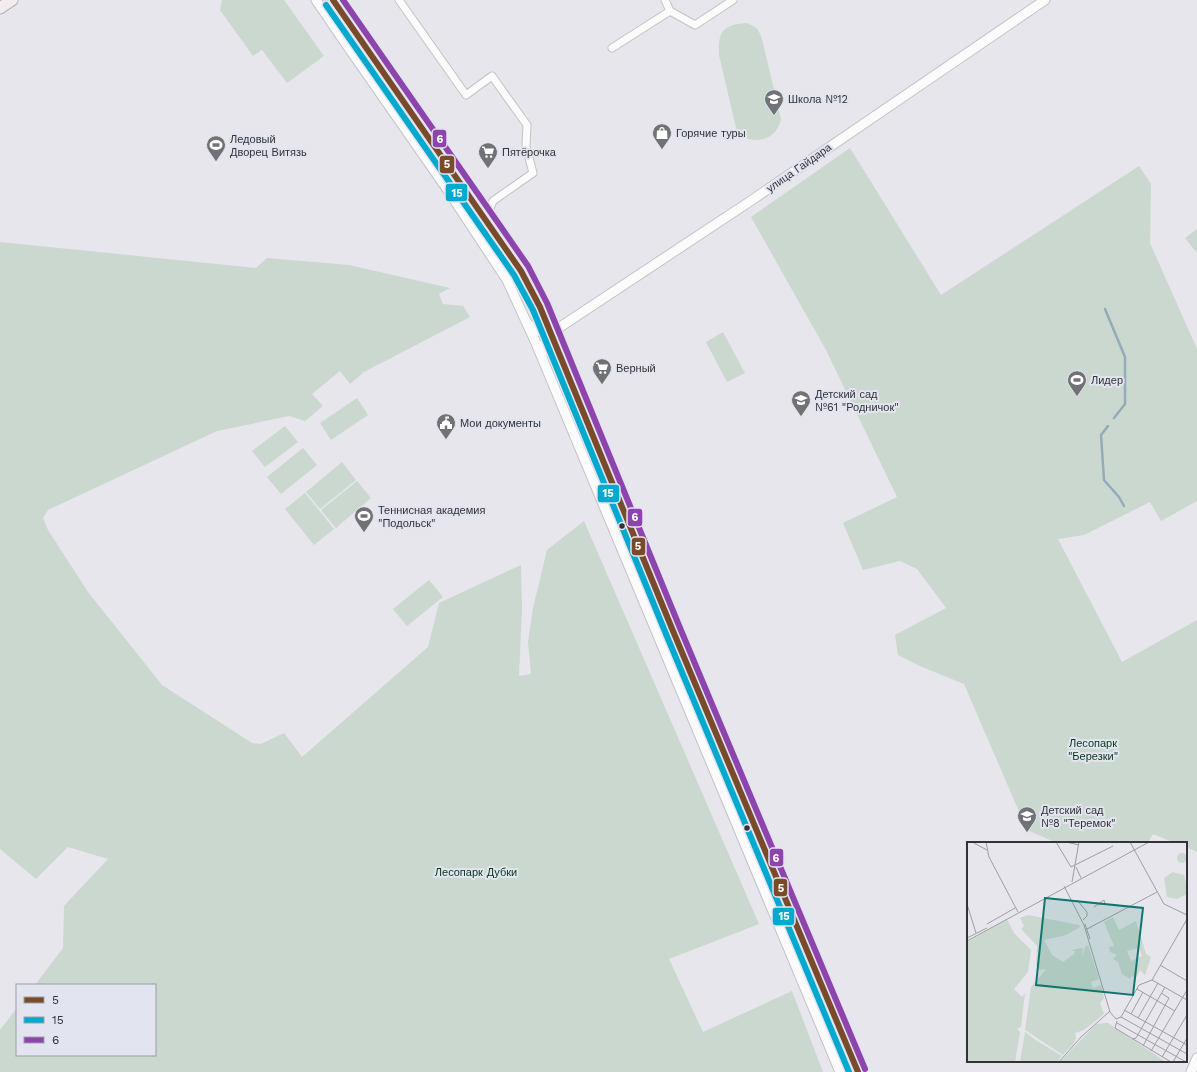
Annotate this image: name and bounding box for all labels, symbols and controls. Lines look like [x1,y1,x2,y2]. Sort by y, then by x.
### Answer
school or university icon: Школа №12 [763,88,785,116]
place label: Школа №12 [788,93,848,106]
shop icon: Горячие туры [651,122,673,150]
place label: Горячие туры [676,127,746,140]
line badge: 6 [432,129,447,148]
place label: Ледовый Дворец Витязь [230,133,307,159]
text: 6 [437,133,444,146]
sports icon: Ледовый Дворец Витязь [205,134,227,162]
street label: улица Гайдара [764,140,835,195]
supermarket icon: Пятёрочка [477,141,499,169]
place label: Пятёрочка [502,146,557,159]
line badge: 5 [439,155,455,174]
text: 5 [444,158,450,171]
line badge: 15 [445,183,468,202]
text: 15 [451,187,463,200]
supermarket icon: Верный [591,357,613,385]
place label: Верный [616,362,656,375]
sports icon: Лидер [1066,369,1088,397]
place label: Лидер [1091,374,1123,387]
place label: Детский сад №61 "Родничок" [815,388,899,414]
school or university icon: Детский сад №61 "Родничок" [790,389,812,417]
public building icon: Мои документы [435,412,457,440]
place label: Мои документы [460,417,541,430]
line badge: 15 [597,484,620,503]
text: 15 [602,487,614,500]
place label: Теннисная академия "Подольск" [378,504,485,530]
sports icon: Теннисная академия "Подольск" [353,505,375,533]
line badge: 6 [627,508,643,527]
text: 6 [632,511,639,524]
unlabelled marker [617,521,627,531]
line badge: 5 [631,537,646,556]
text: 5 [635,540,641,553]
park label: Лесопарк "Березки" [1068,737,1118,763]
place label: Детский сад №8 "Теремок" [1041,804,1115,830]
school or university icon: Детский сад №8 "Теремок" [1016,805,1038,833]
unlabelled marker [742,823,752,833]
inset map [967,842,1187,1062]
line badge: 6 [769,848,784,867]
text: 6 [773,852,780,865]
park label: Лесопарк Дубки [435,866,517,879]
line badge: 5 [773,878,788,897]
text: 5 [778,882,784,895]
line badge: 15 [772,907,795,926]
text: 15 [778,910,790,923]
legend [16,984,156,1056]
text: 5 [52,993,59,1007]
text: 15 [52,1013,64,1027]
text: 6 [52,1033,59,1047]

